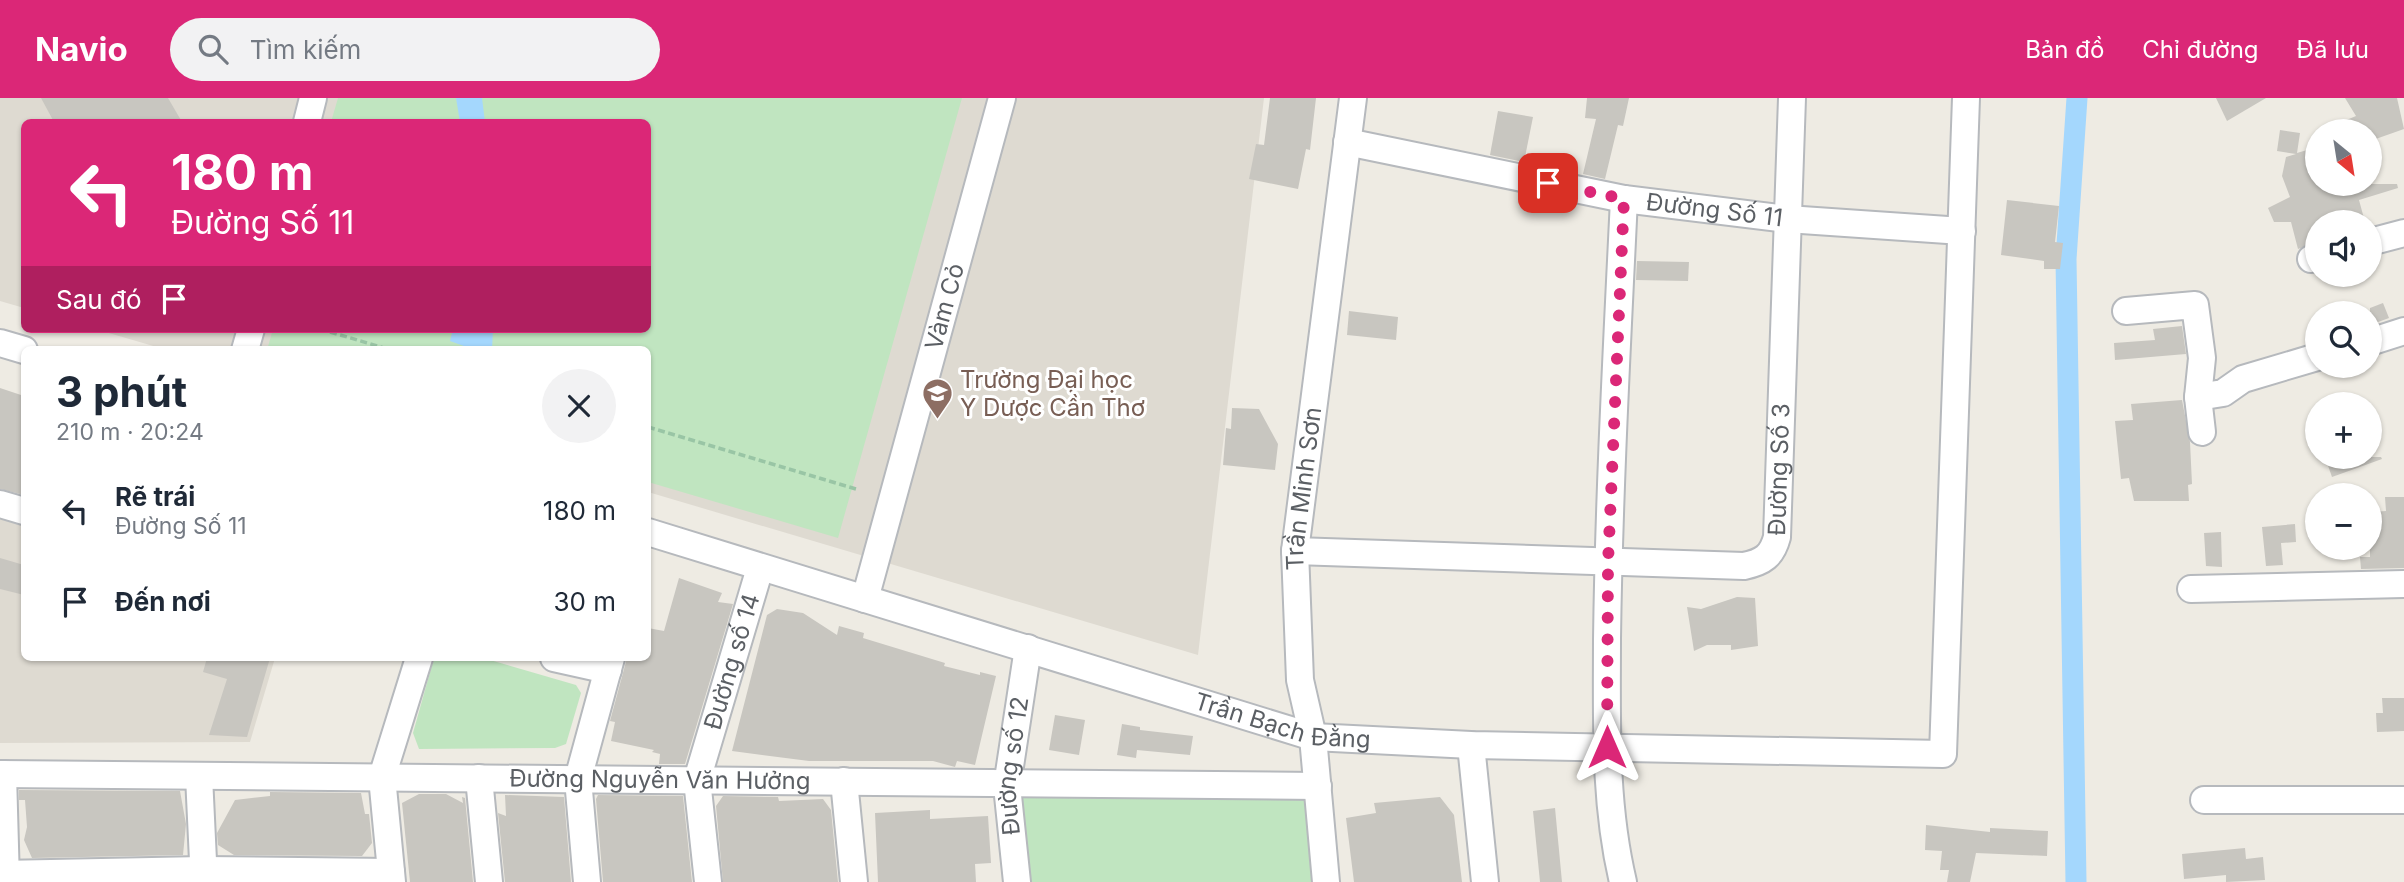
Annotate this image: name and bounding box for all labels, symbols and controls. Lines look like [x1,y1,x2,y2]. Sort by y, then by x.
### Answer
search box [170,18,660,81]
text: Navio [35,29,128,69]
icon: search [194,30,232,68]
text: Tìm kiếm [250,34,361,65]
text: Bản đồ [2025,35,2104,64]
text: Chỉ đường [2142,35,2259,64]
text: Đã lưu [2297,35,2369,64]
north arrow [2305,119,2382,196]
map controls [2305,119,2382,560]
text: 180 m [171,143,313,202]
icon: left [56,147,147,238]
pin [1518,153,1578,213]
icon: arrive [1529,164,1567,202]
street label: Đường Số 11 [1645,187,1785,232]
text: Đường Số 11 [171,203,354,242]
button: sound [2305,210,2382,287]
street label: Vàm Cỏ [919,260,970,353]
icon: arrive [155,280,193,318]
text: Sau đó [56,284,141,315]
button: search [2305,301,2382,378]
place label: Trường Đại học Y Dược Cần Thơ [960,365,1145,422]
text: 3 phút [56,366,187,417]
button: close [542,369,616,443]
school or university icon: Trường Đại học Y Dược Cần Thơ [920,377,954,421]
button: + [2305,392,2382,469]
street label: Đường Số 3 [1762,403,1796,536]
street label: Trần Minh Sơn [1280,405,1327,571]
text: 210 m · 20:24 [56,418,204,446]
text: Rẽ trái [115,481,195,512]
button: − [2305,483,2382,560]
icon: left [56,492,94,530]
text: 180 m [543,495,616,526]
text: Đường Số 11 [115,512,247,540]
icon: arrive [56,583,94,621]
text: Đến nơi [115,586,211,617]
text: 30 m [553,586,616,617]
street label: Đường số 14 [698,590,766,733]
street label: Trần Bạch Đằng [1191,686,1371,754]
street label: Đường số 12 [992,694,1034,837]
position arrow [1570,710,1644,784]
street label: Đường Nguyễn Văn Hưởng [509,764,811,795]

